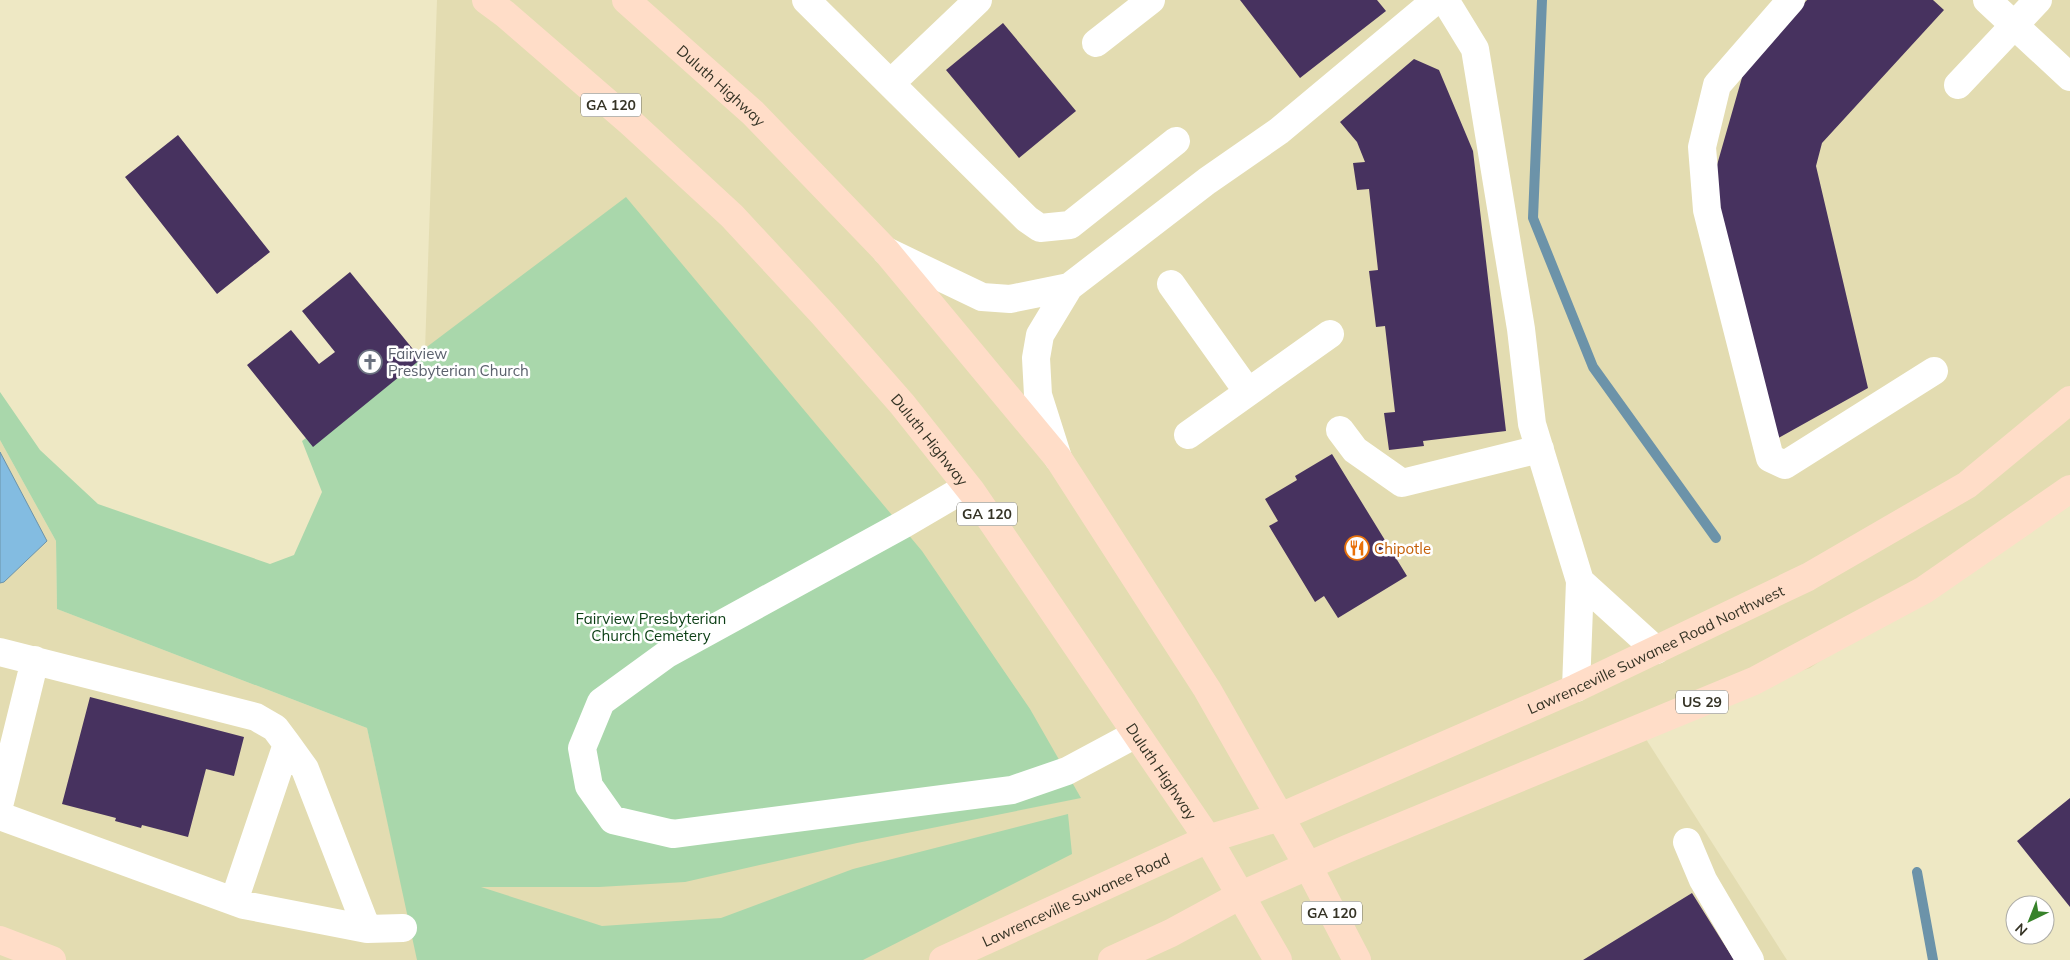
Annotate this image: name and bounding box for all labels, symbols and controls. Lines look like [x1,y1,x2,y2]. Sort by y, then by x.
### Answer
street label: Duluth Highway [673,41,770,130]
road number: GA 120 [581,94,641,116]
place label: Fairview Presbyterian Church [388,344,529,380]
church icon: Fairview Presbyterian Church [357,349,383,375]
street label: Duluth Highway [887,389,973,489]
road number: GA 120 [957,502,1017,526]
restaurant icon: Chipotle [1344,535,1370,561]
place label: Chipotle [1374,539,1431,558]
street label: Lawrenceville Suwanee Road Northwest [1524,580,1787,718]
park label: Fairview Presbyterian Church Cemetery [576,609,726,645]
road number: US 29 [1676,690,1728,714]
street label: Duluth Highway [1122,719,1201,823]
street label: Lawrenceville Suwanee Road [979,848,1173,950]
north arrow [2005,895,2055,945]
road number: GA 120 [1302,901,1362,924]
text: N [2011,919,2031,940]

